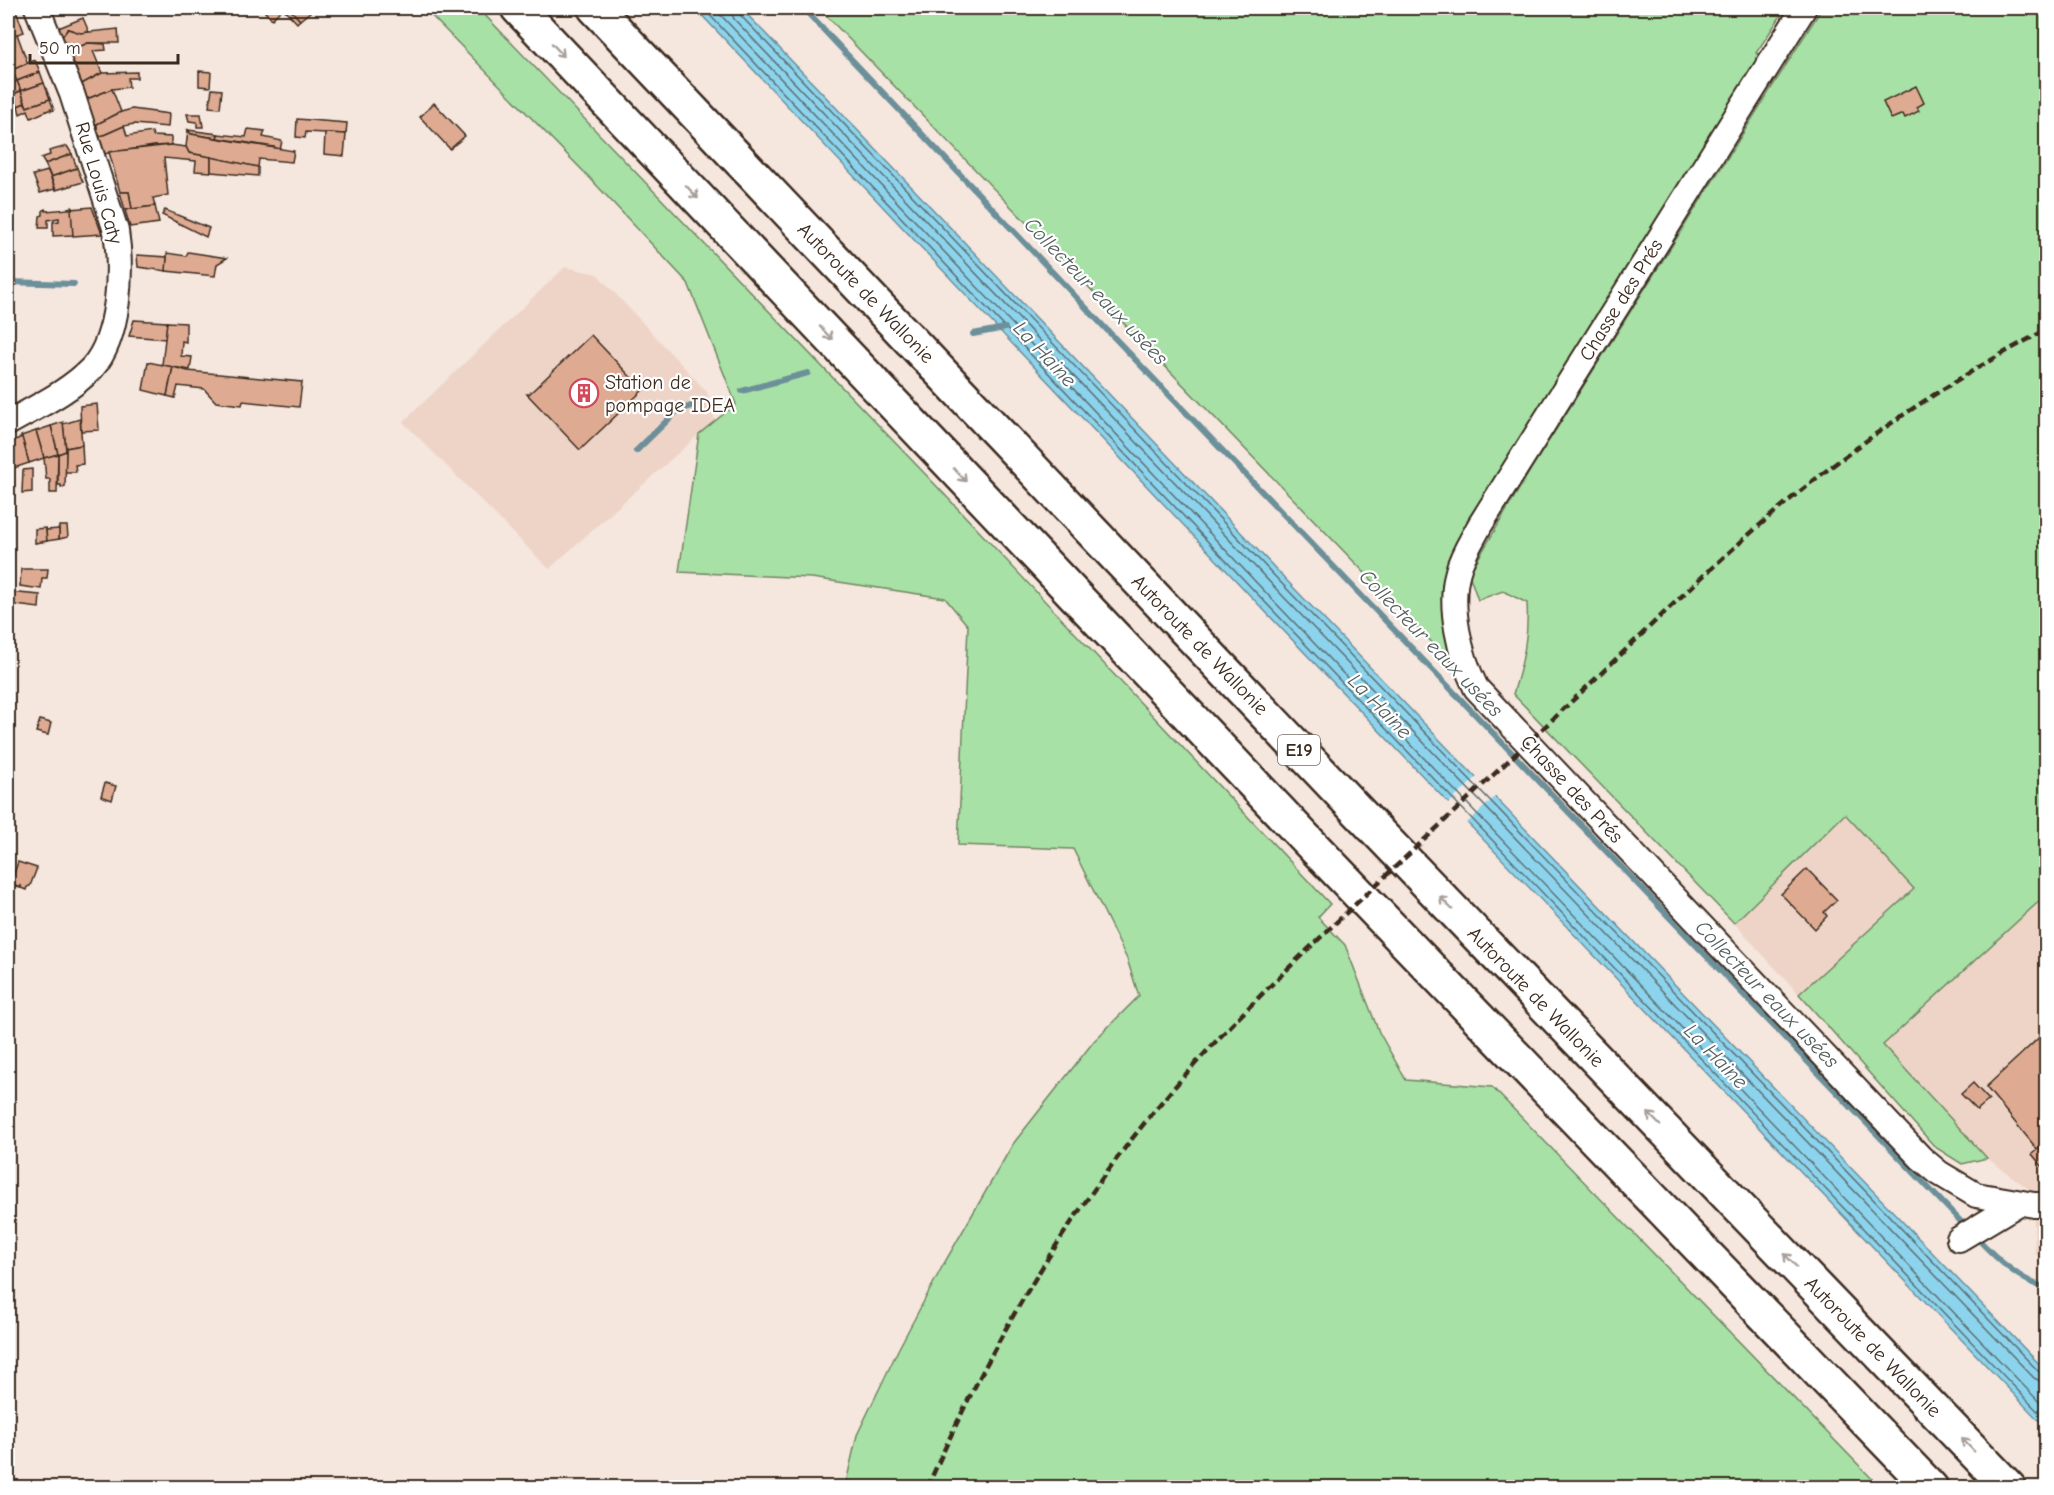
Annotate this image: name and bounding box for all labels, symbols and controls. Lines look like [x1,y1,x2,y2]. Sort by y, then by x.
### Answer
scale bar [30,27,178,65]
text: 50 m [39,38,81,59]
one-way arrow [551,43,565,58]
street label: Rue Louis Caty [71,119,127,247]
one-way arrow [685,184,699,199]
water label: Collecteur eaux usées [1019,212,1173,370]
street label: Autoroute de Wallonie [793,218,939,368]
street label: Chasse des Prés [1574,235,1668,365]
water label: La Haine [1009,316,1082,392]
one-way arrow [819,326,834,341]
place label: Station de pompage IDEA [605,371,735,417]
building icon: Station de pompage IDEA [568,377,600,409]
one-way arrow [953,467,967,482]
water label: Collecteur eaux usées [1354,564,1508,722]
street label: Autoroute de Wallonie [1127,570,1273,720]
water label: La Haine [1343,668,1417,744]
street label: Chasse des Prés [1516,730,1628,848]
road number: E19 [1278,735,1320,765]
one-way arrow [1439,896,1453,911]
water label: Collecteur eaux usées [1690,915,1844,1073]
street label: Autoroute de Wallonie [1463,922,1609,1072]
water label: La Haine [1679,1018,1753,1094]
one-way arrow [1647,1112,1662,1127]
one-way arrow [1782,1252,1797,1267]
street label: Autoroute de Wallonie [1800,1272,1946,1422]
one-way arrow [1961,1438,1976,1453]

